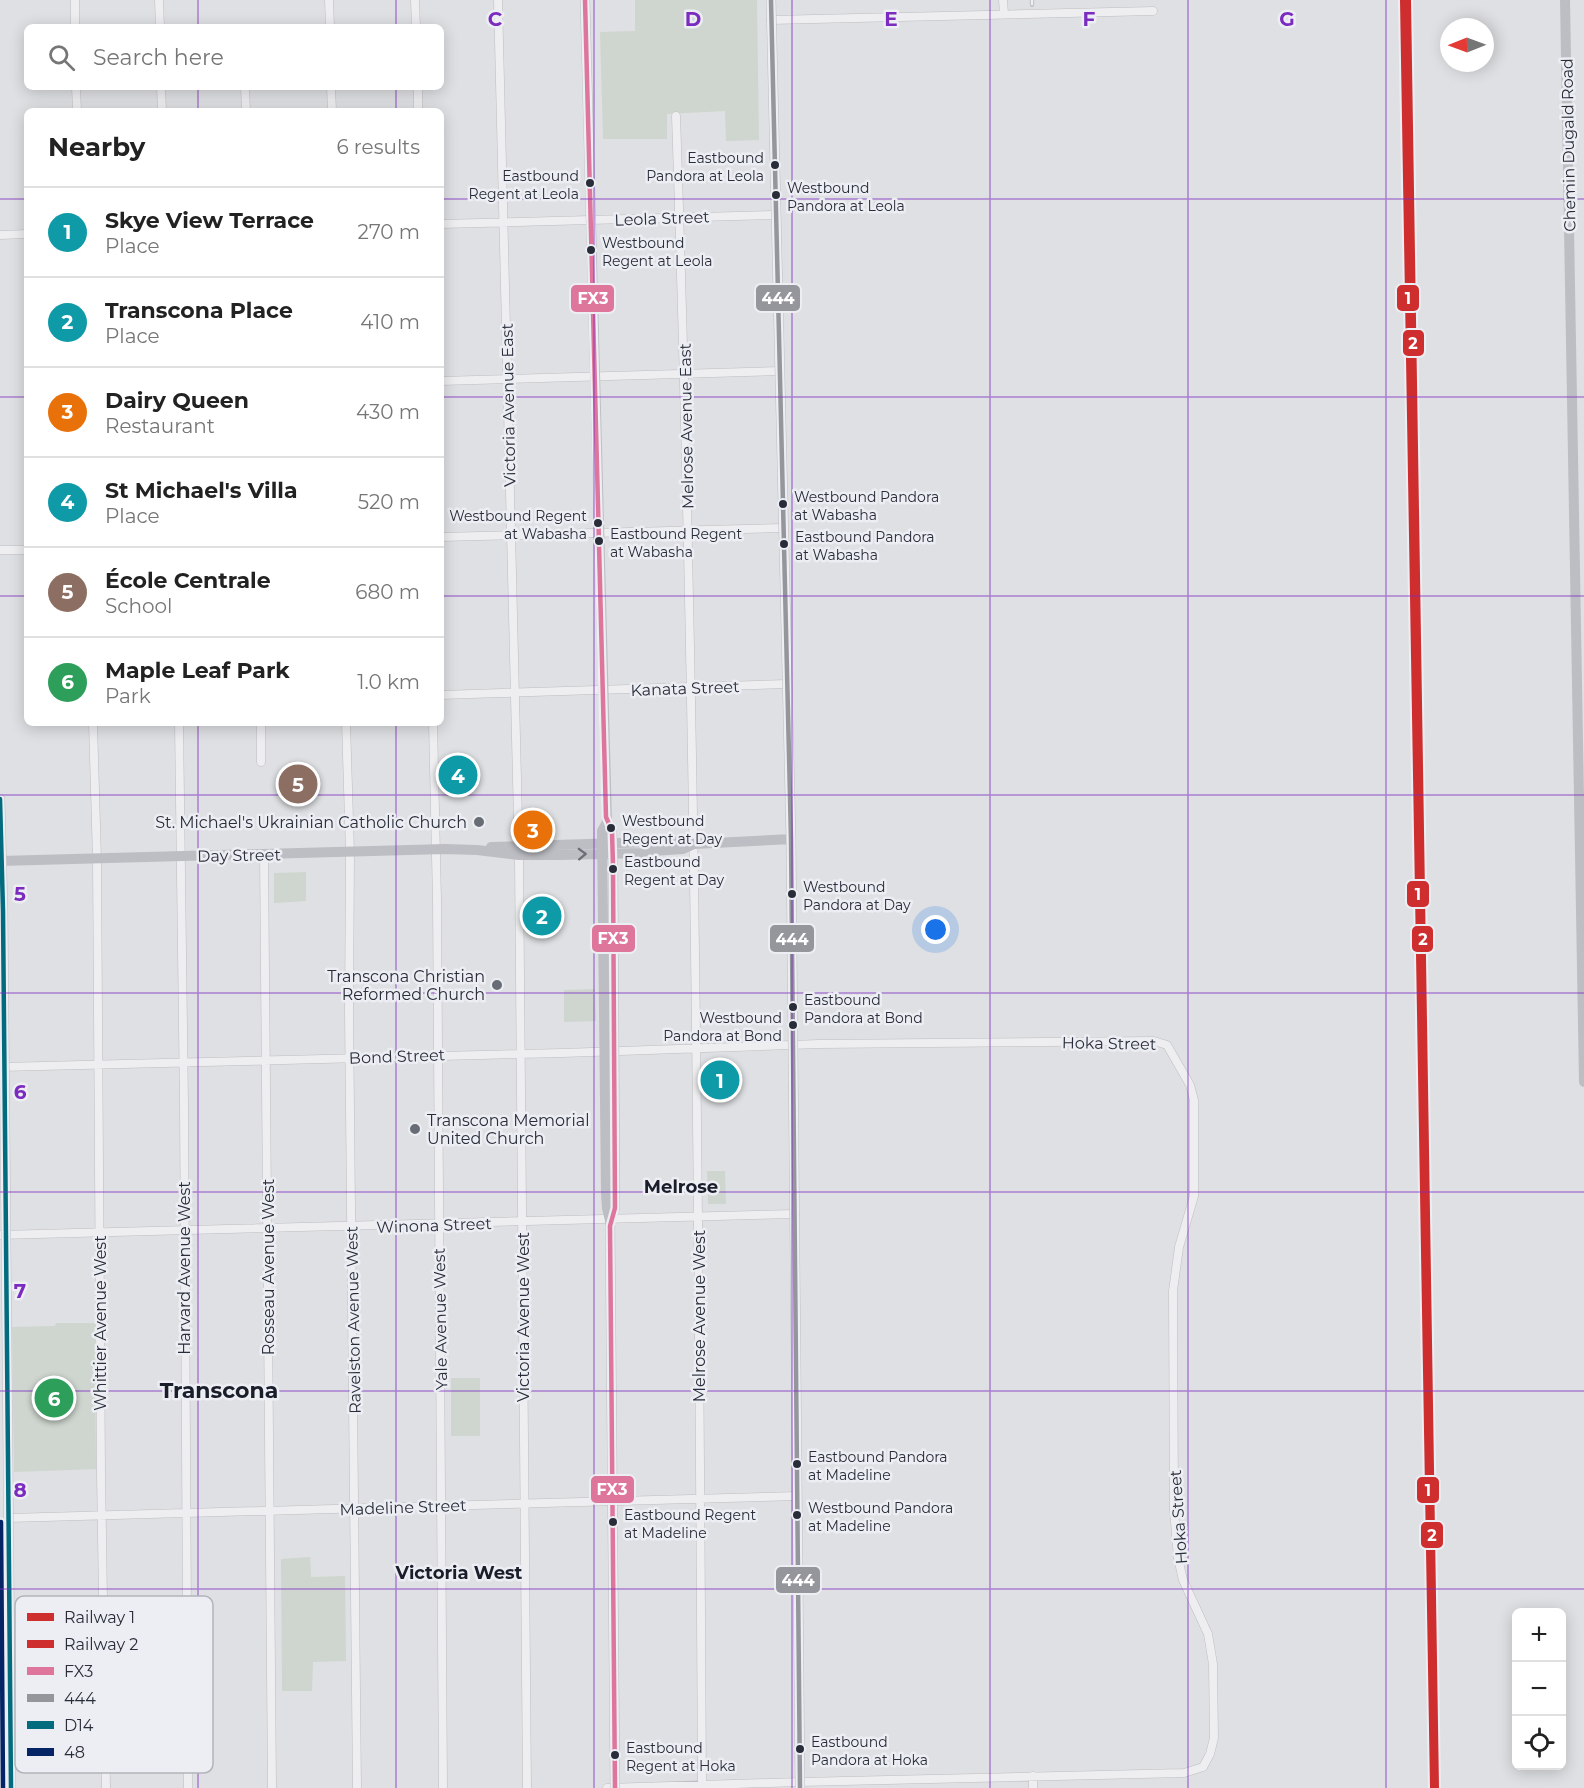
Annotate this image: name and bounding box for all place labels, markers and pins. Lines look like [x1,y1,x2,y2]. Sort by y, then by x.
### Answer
place label: Eastbound Pandora at Leola [646,149,764,185]
marker: Eastbound Pandora at Leola [769,159,781,171]
place label: Eastbound Regent at Leola [469,167,579,203]
marker: Eastbound Regent at Leola [584,177,596,189]
place label: Westbound Pandora at Leola [787,179,905,215]
marker: Westbound Pandora at Leola [770,189,782,201]
place label: Westbound Regent at Leola [602,234,712,270]
marker: Westbound Regent at Leola [585,244,597,256]
place label: Westbound Pandora at Wabasha [794,488,939,524]
marker: Westbound Pandora at Wabasha [777,498,789,510]
place label: Westbound Regent at Wabasha [449,507,587,543]
marker: Westbound Regent at Wabasha [592,517,604,529]
place label: Eastbound Regent at Wabasha [610,525,742,561]
place label: Eastbound Pandora at Wabasha [795,528,934,564]
marker: Eastbound Regent at Wabasha [593,535,605,547]
marker: Eastbound Pandora at Wabasha [778,538,790,550]
pin: 4 [438,752,478,798]
pin: 5 [278,762,318,806]
pin: 3 [514,808,552,852]
place label: Westbound Regent at Day [622,812,723,848]
place label: St. Michael's Ukrainian Catholic Church [155,813,467,832]
marker: St. Michael's Ukrainian Catholic Church [472,815,486,829]
marker: Westbound Regent at Day [605,822,617,834]
place label: Eastbound Regent at Day [624,853,725,889]
marker: Eastbound Regent at Day [607,863,619,875]
place label: Westbound Pandora at Day [803,878,911,914]
marker: Westbound Pandora at Day [786,888,798,900]
pin: 2 [522,894,562,938]
place label: Transcona Christian Reformed Church [327,967,485,1004]
marker: Transcona Christian Reformed Church [490,978,504,992]
place label: Eastbound Pandora at Bond [804,991,923,1027]
marker: Eastbound Pandora at Bond [787,1001,799,1013]
place label: Westbound Pandora at Bond [663,1009,782,1045]
marker: Westbound Pandora at Bond [787,1019,799,1031]
pin: 1 [700,1058,740,1102]
place label: Transcona Memorial United Church [427,1111,589,1148]
marker: Transcona Memorial United Church [408,1122,422,1136]
pin: 6 [34,1376,74,1420]
place label: Eastbound Pandora at Madeline [808,1448,947,1484]
marker: Eastbound Pandora at Madeline [791,1458,803,1470]
place label: Westbound Pandora at Madeline [808,1499,953,1535]
place label: Eastbound Regent at Madeline [624,1506,756,1542]
marker: Westbound Pandora at Madeline [791,1509,803,1521]
marker: Eastbound Regent at Madeline [607,1516,619,1528]
place label: Eastbound Pandora at Hoka [811,1733,928,1769]
place label: Eastbound Regent at Hoka [626,1739,736,1775]
marker: Eastbound Pandora at Hoka [794,1743,806,1755]
marker: Eastbound Regent at Hoka [609,1749,621,1761]

